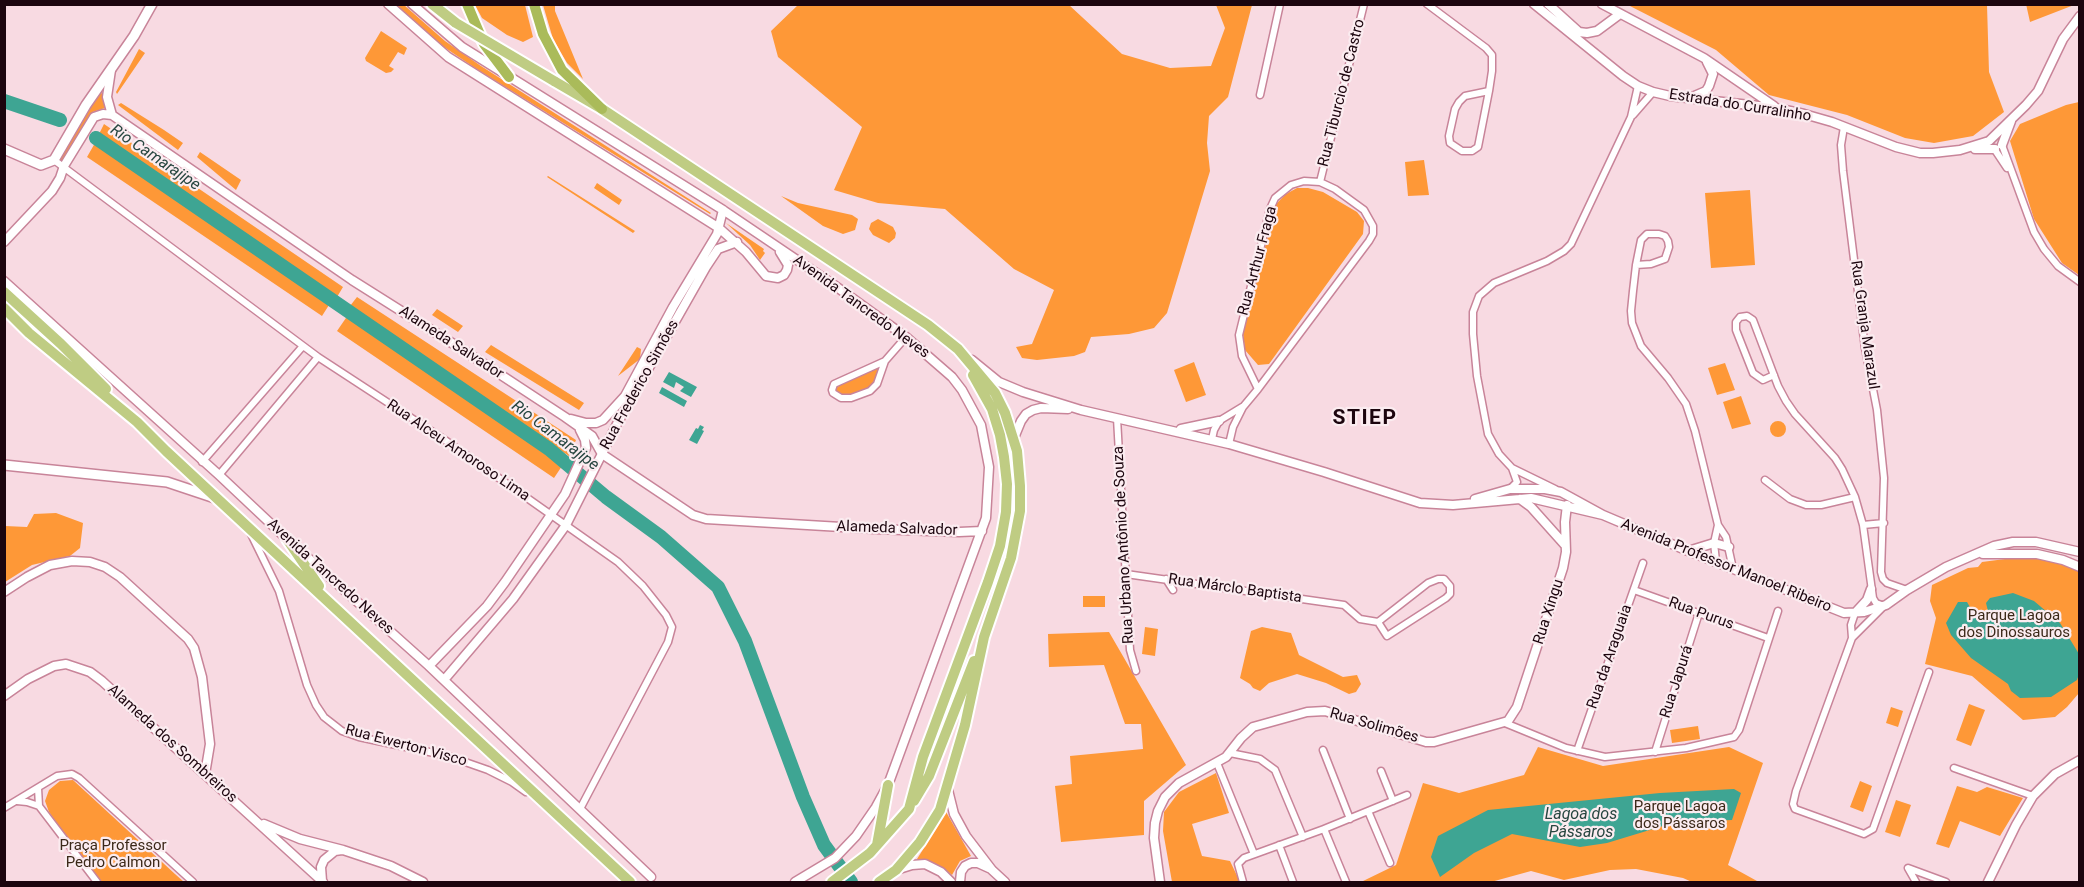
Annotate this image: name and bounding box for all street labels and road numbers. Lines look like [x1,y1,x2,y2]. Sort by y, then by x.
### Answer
street label: Rua Tiburcio de Castro [1315,17,1369,169]
street label: Estrada do Curralinho [1668,86,1812,126]
street label: Rua Arthur Fraga [1235,204,1281,318]
street label: Avenida Tancredo Neves [789,251,933,363]
street label: Rua Granja Marazul [1846,259,1882,391]
street label: Alameda Salvador [395,302,507,384]
street label: Rua Frederico Simões [597,317,683,453]
street label: Rua Alceu Amoroso Lima [383,396,533,506]
street label: Rua Urbano Antônio de Souza [1110,445,1138,645]
street label: Avenida Tancredo Neves [263,515,397,639]
street label: Avenida Professor Manoel Ribeiro [1618,515,1834,617]
street label: Alameda Salvador [836,518,958,540]
street label: Rua Márclo Baptista [1167,571,1303,607]
street label: Rua Xingu [1530,577,1568,647]
street label: Rua Purus [1666,594,1736,634]
street label: Rua da Araguaia [1584,602,1636,712]
street label: Rua Japurá [1657,643,1697,721]
street label: Alameda dos Sombreiros [103,681,241,807]
street label: Rua Solimões [1328,705,1420,747]
street label: Rua Ewerton Visco [343,721,469,771]

